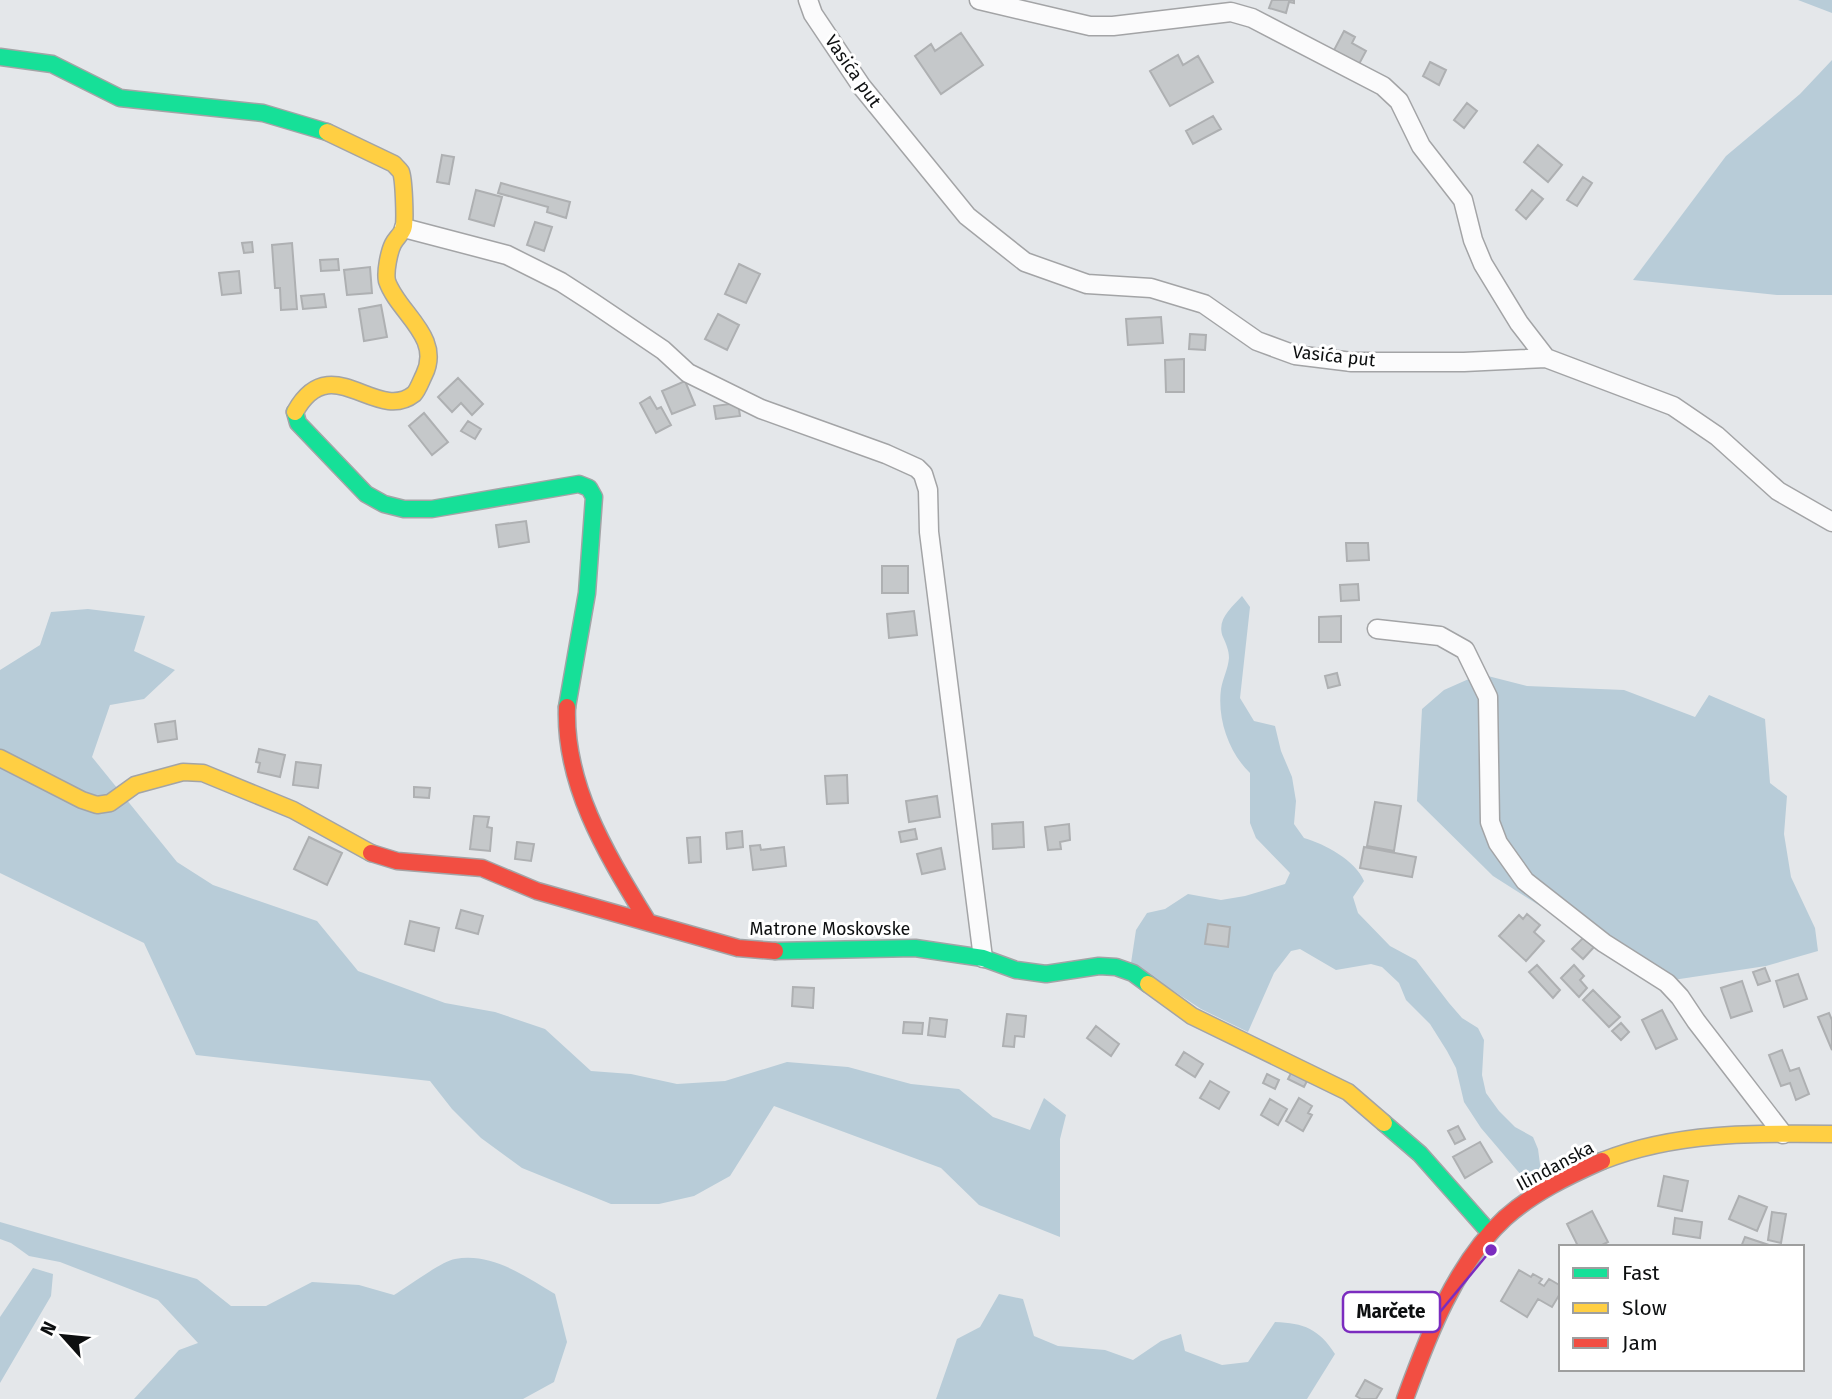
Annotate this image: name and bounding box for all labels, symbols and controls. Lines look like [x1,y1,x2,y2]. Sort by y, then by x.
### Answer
street label: Vasića put [820,31,886,112]
street label: Vasića put [1292,341,1377,371]
street label: Matrone Moskovske [750,918,910,940]
street label: Ilindanska [1513,1136,1597,1196]
legend [1559,1245,1804,1371]
text: Fast [1622,1260,1660,1286]
callout: Marčete [1343,1292,1440,1332]
text: Slow [1622,1295,1667,1321]
text: Marčete [1356,1300,1426,1323]
north arrow [28,1301,98,1371]
text: N [35,1318,61,1339]
text: Jam [1622,1330,1658,1356]

